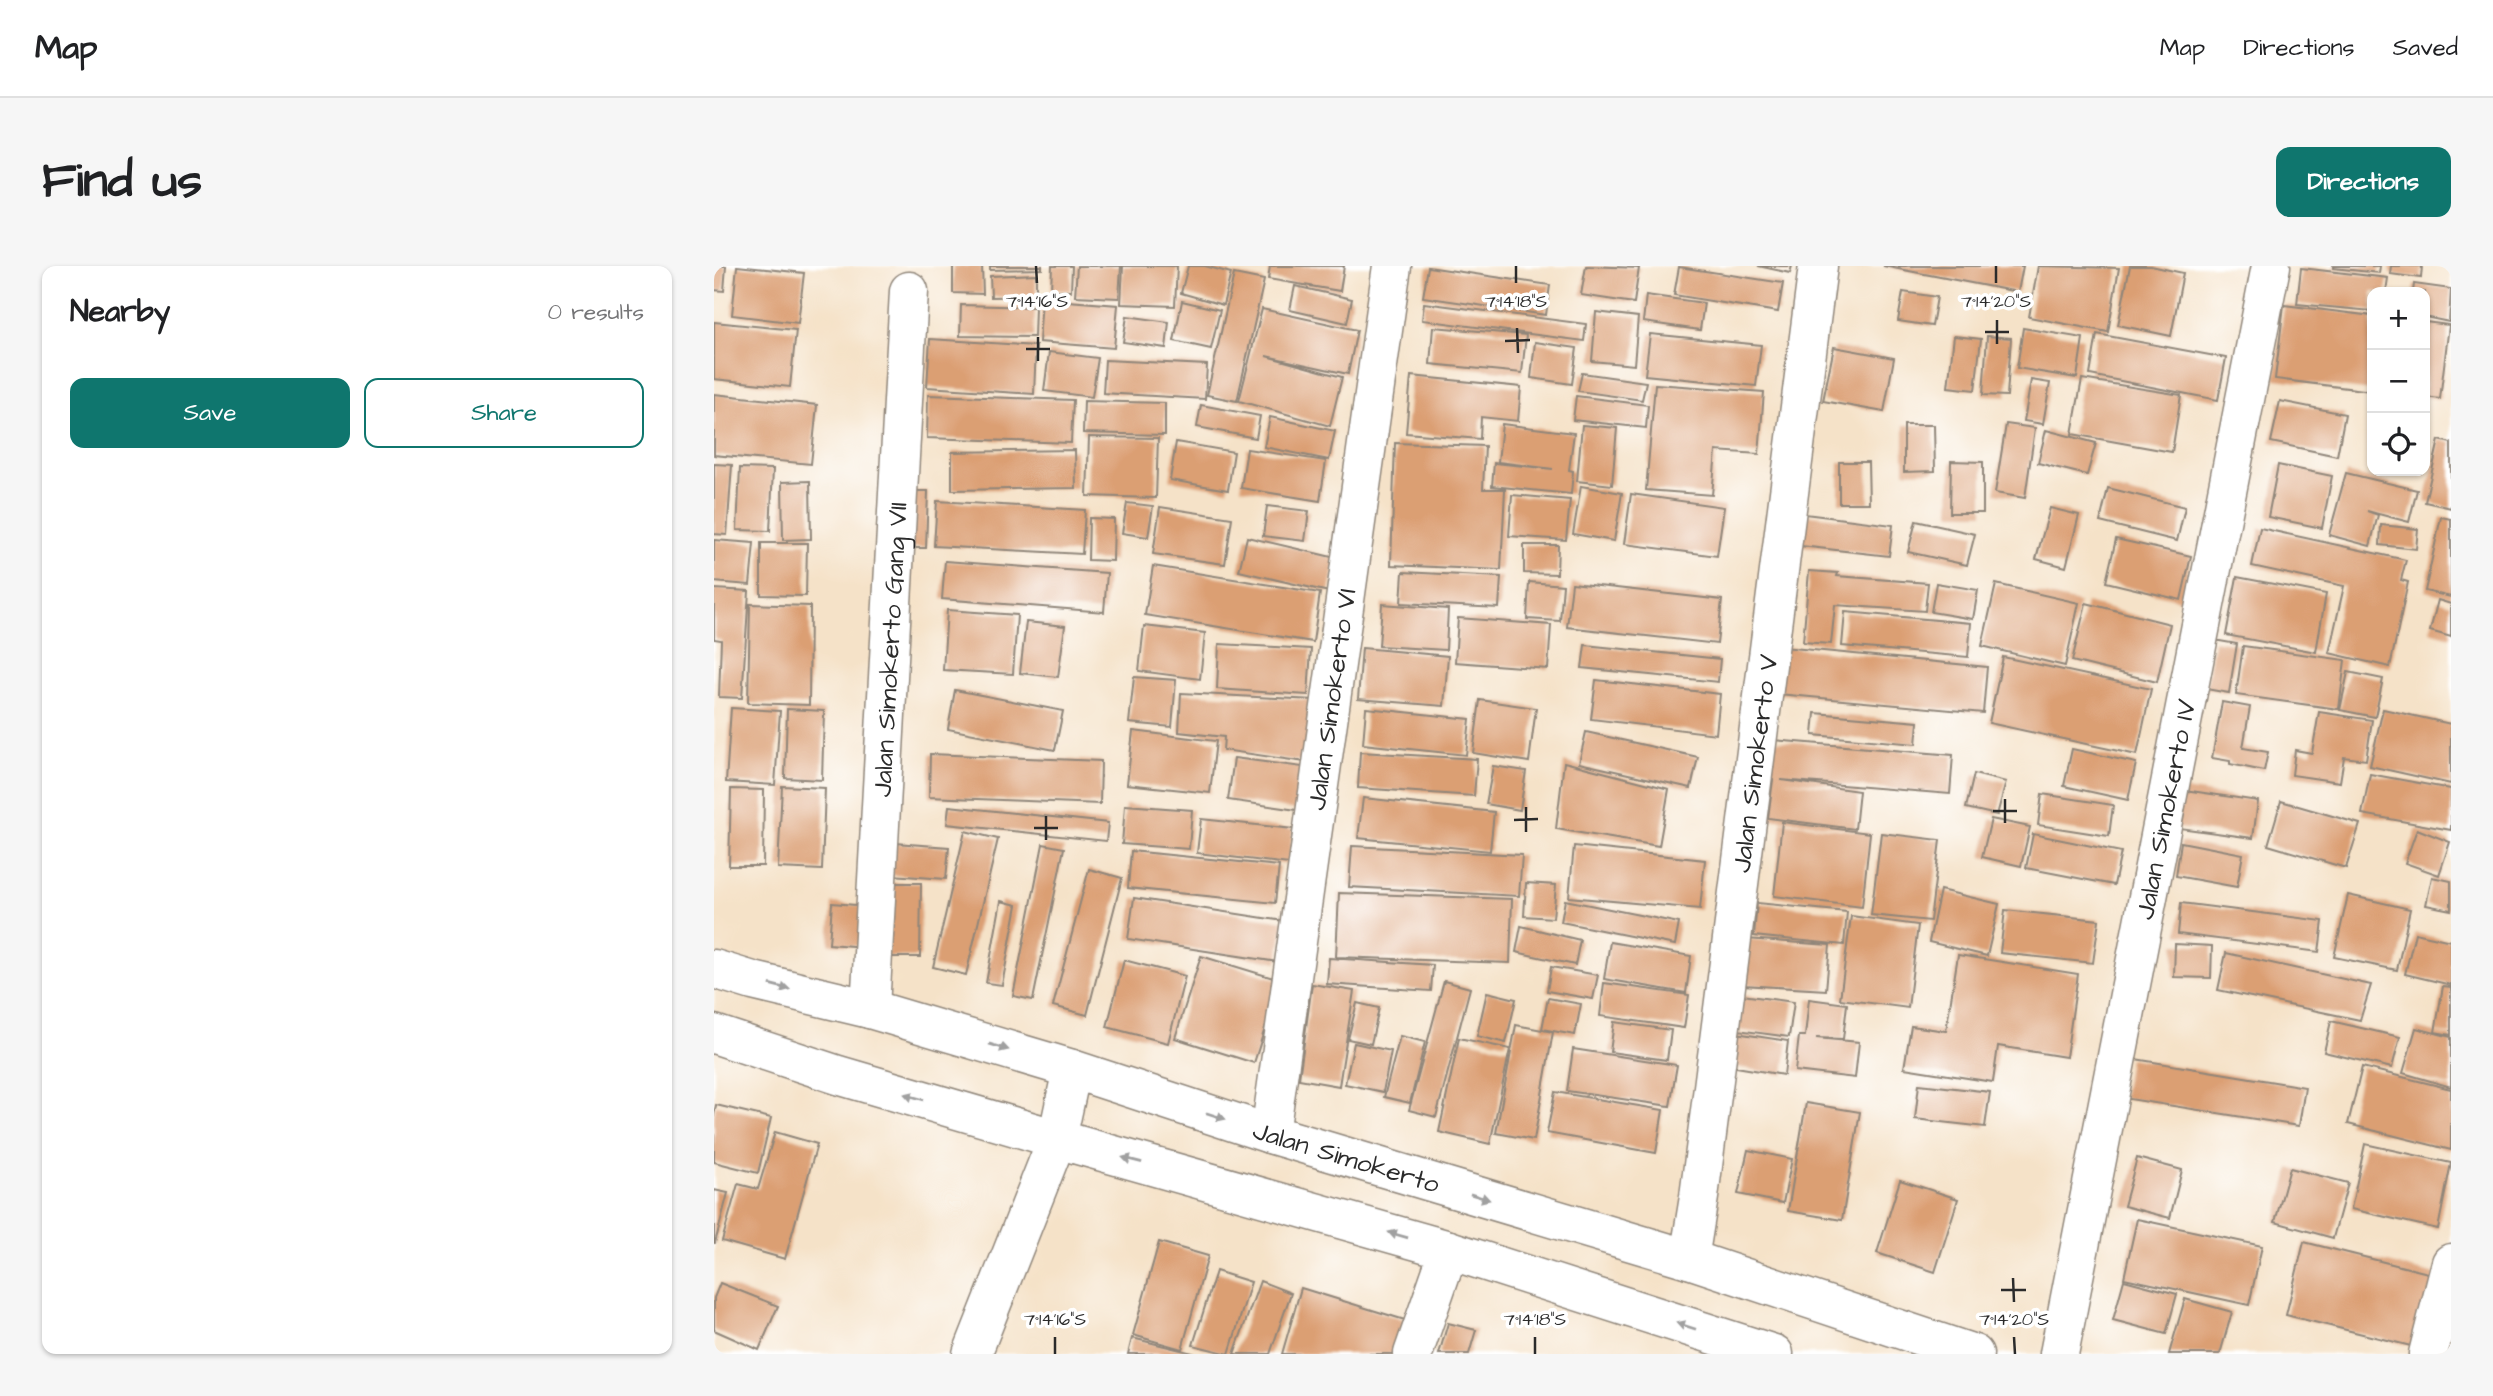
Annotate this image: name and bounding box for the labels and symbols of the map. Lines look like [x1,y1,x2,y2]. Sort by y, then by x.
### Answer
text: 7°14'16"S [1006,289,1068,314]
text: 7°14'18"S [1485,289,1547,314]
text: 7°14'20"S [1961,289,2031,314]
street label: Jalan Simokerto Gang VII [865,501,917,798]
street label: Jalan Simokerto VI [1299,586,1365,813]
street label: Jalan Simokerto V [1724,652,1787,875]
street label: Jalan Simokerto IV [2127,696,2205,923]
one-way arrow [769,982,791,993]
one-way arrow [989,1043,1010,1053]
one-way arrow [903,1091,925,1102]
one-way arrow [1205,1111,1226,1122]
street label: Jalan Simokerto [1248,1113,1444,1203]
one-way arrow [1121,1154,1143,1165]
one-way arrow [1470,1192,1491,1202]
one-way arrow [1387,1229,1409,1240]
text: 7°14'16"S [1024,1307,1086,1332]
text: 7°14'18"S [1504,1307,1566,1332]
text: 7°14'20"S [1979,1307,2049,1332]
one-way arrow [1675,1320,1696,1330]

